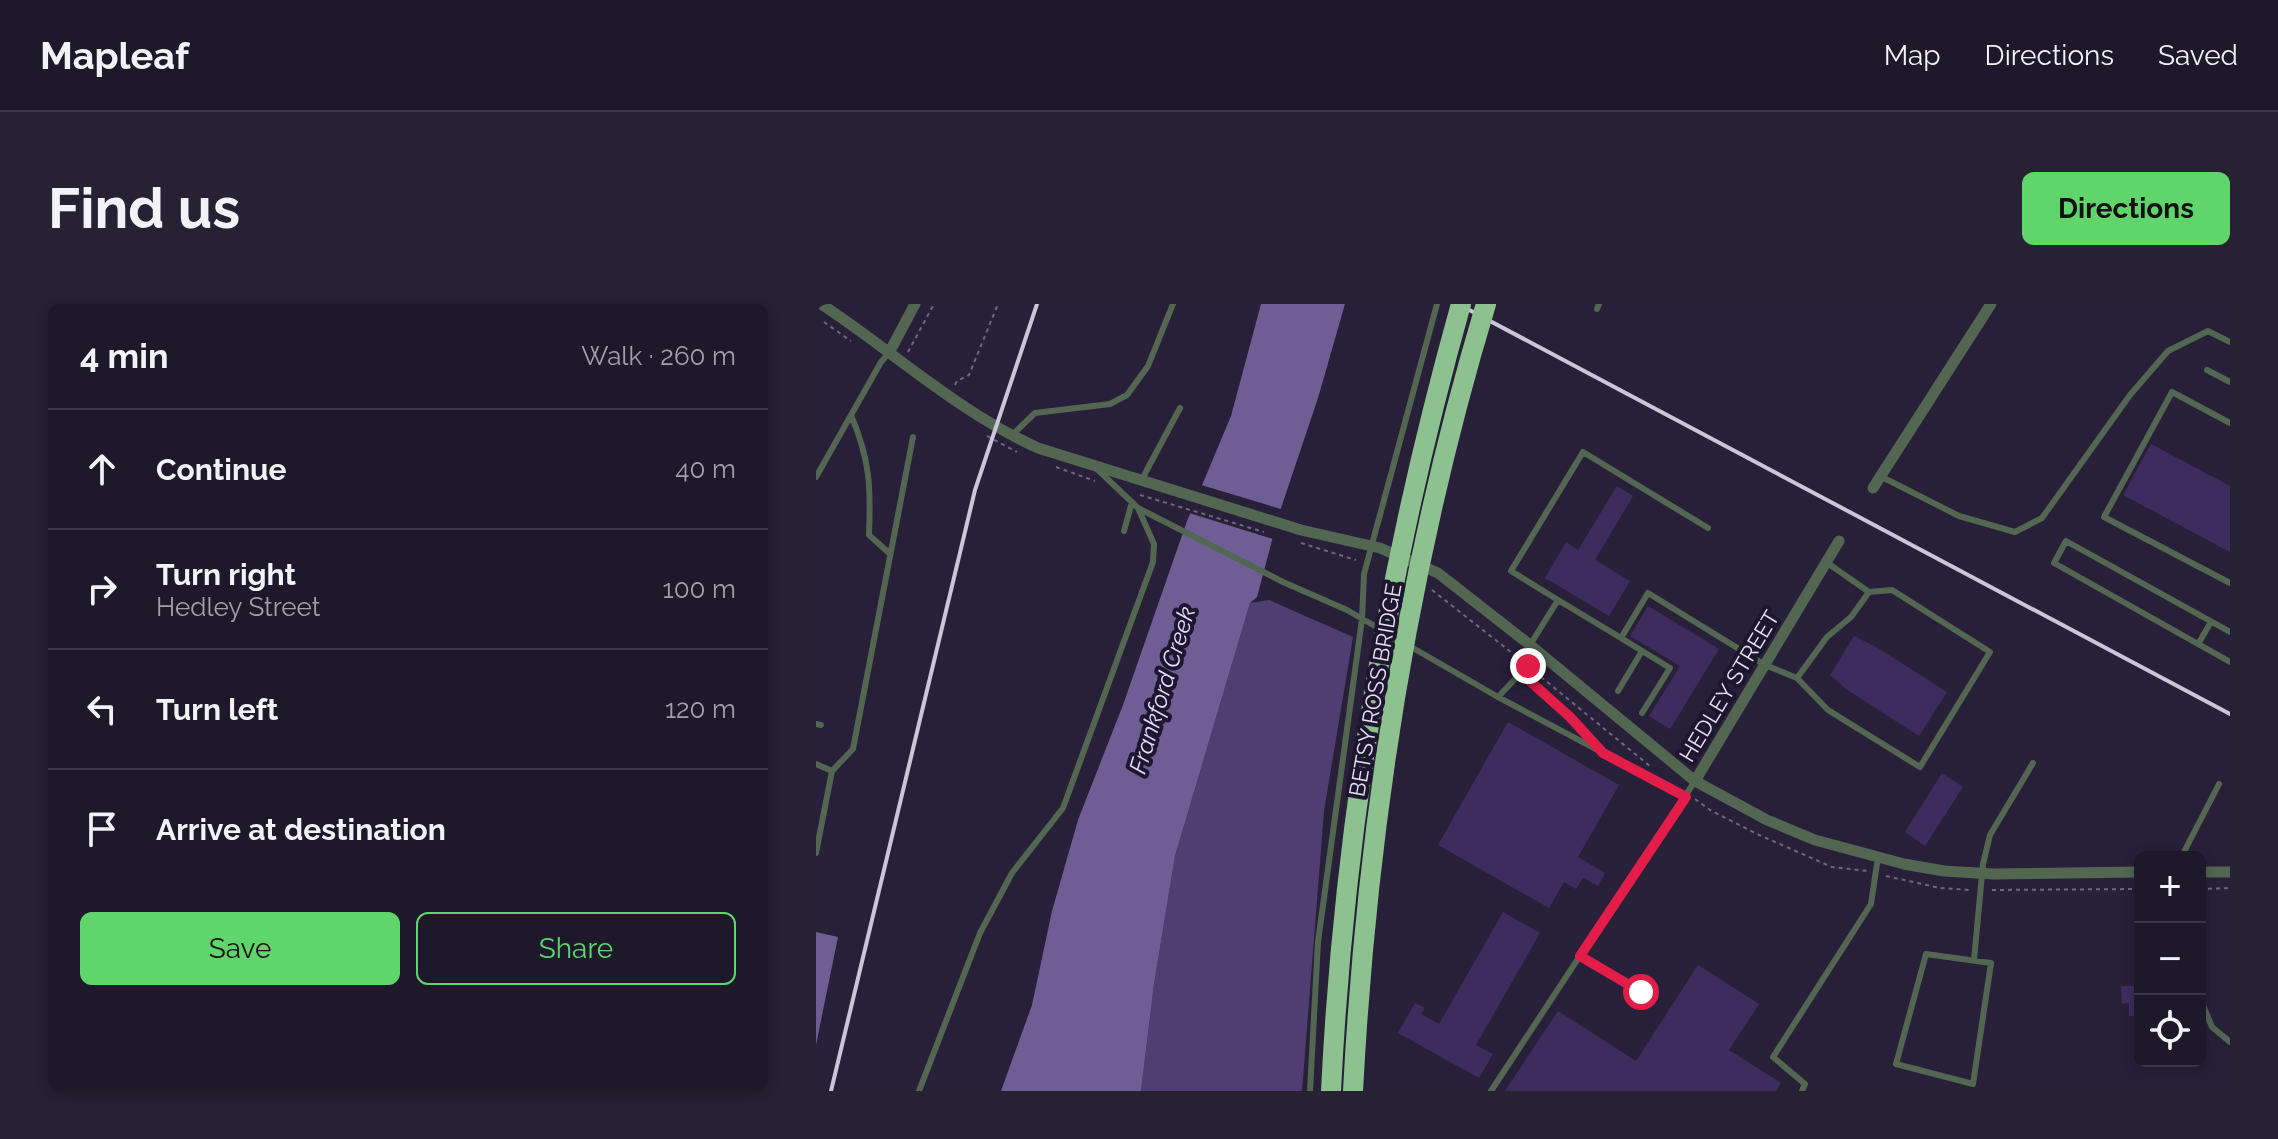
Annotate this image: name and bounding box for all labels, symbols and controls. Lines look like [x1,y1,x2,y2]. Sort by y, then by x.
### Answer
text: Mapleaf [40,33,189,78]
text: Map [1884,39,1941,72]
text: Directions [1985,39,2114,72]
text: Saved [2158,39,2238,72]
button: Directions [2022,172,2230,245]
text: Find us [48,175,240,241]
text: 4 min [80,336,168,376]
text: Walk · 260 m [581,341,736,371]
icon: ahead [80,447,124,491]
text: Continue [156,452,287,487]
text: 40 m [675,454,736,484]
text: Turn right [156,557,296,592]
icon: right [80,567,124,611]
text: 100 m [663,574,736,604]
street label: BETSY ROSS BRIDGE [1343,581,1407,799]
text: Hedley Street [156,592,320,622]
water label: Frankford Creek [1123,603,1201,777]
street label: HEDLEY STREET [1674,605,1785,766]
route end [1510,648,1546,684]
icon: left [80,687,124,731]
text: Turn left [156,692,278,727]
text: 120 m [665,694,736,724]
icon: arrive [80,807,124,851]
text: Arrive at destination [156,812,446,847]
map controls [2134,851,2206,1067]
button: + [2134,851,2206,923]
button: Save [80,912,400,985]
button: Share [416,912,736,985]
button: − [2134,923,2206,995]
route start [1623,974,1659,1010]
button: locate [2134,995,2206,1067]

